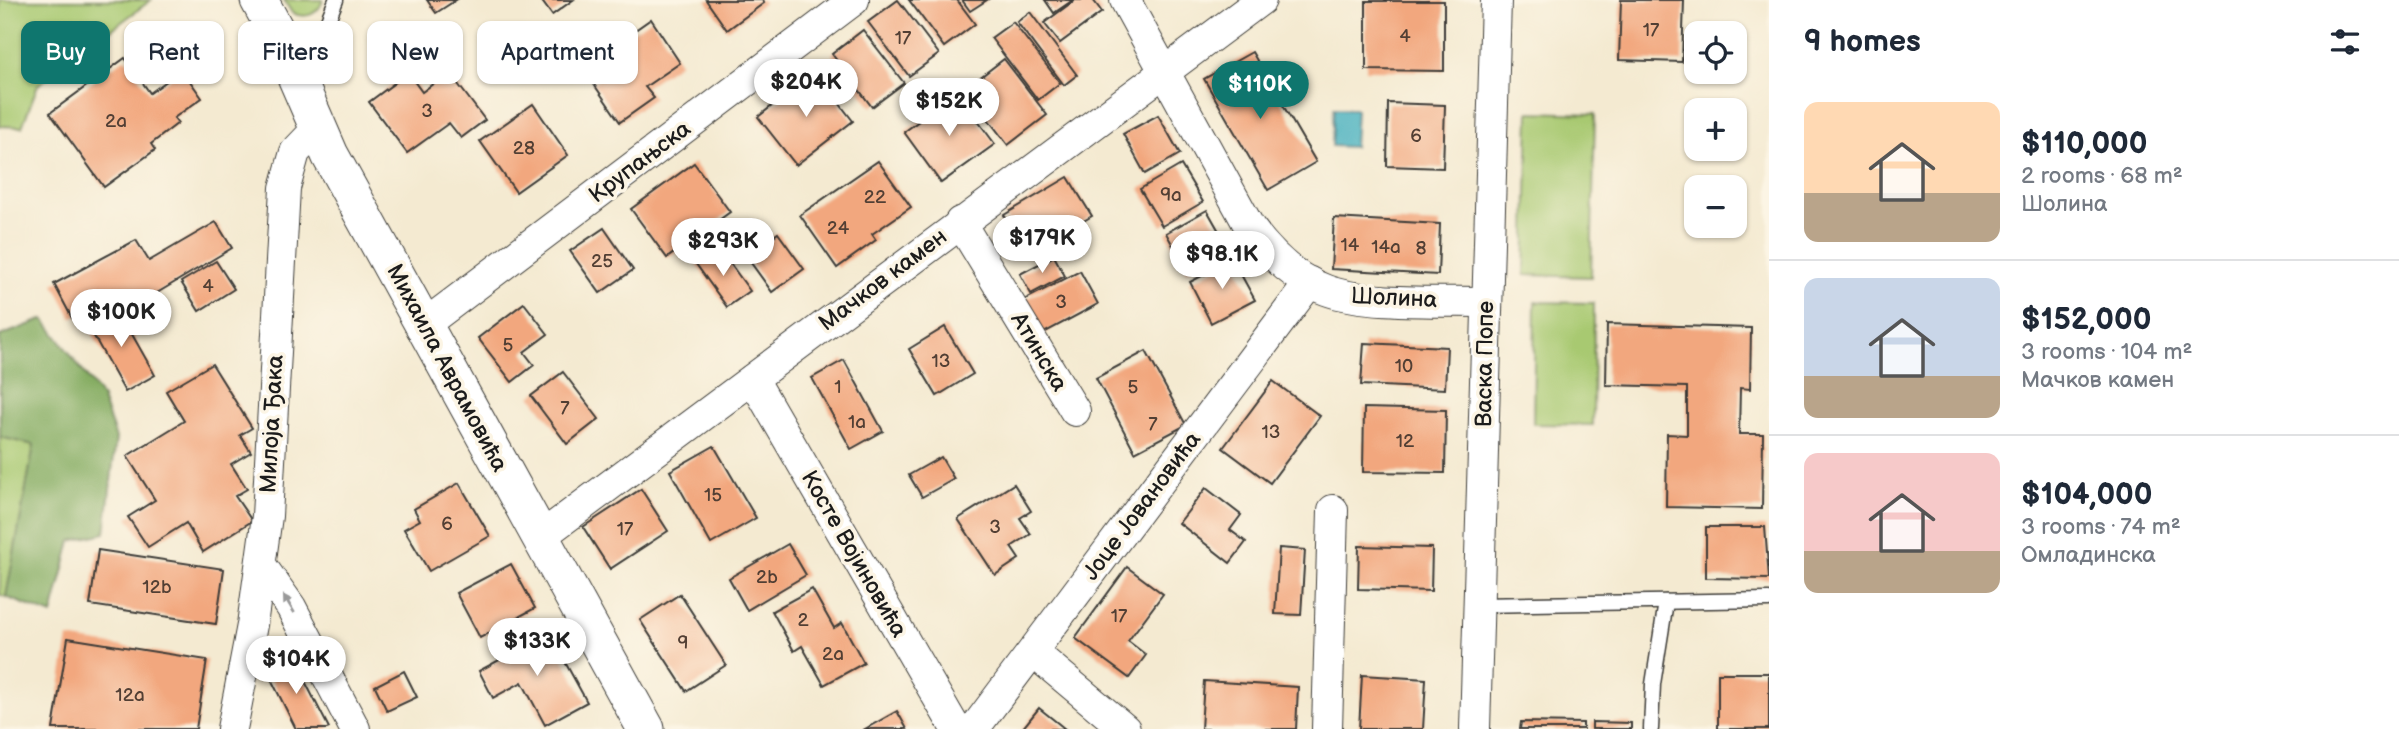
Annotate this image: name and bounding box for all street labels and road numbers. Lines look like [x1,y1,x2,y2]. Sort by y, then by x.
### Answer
street label: Крупањска [584,114,697,209]
street label: Мачков камен [813,223,953,337]
street label: Михаила Аврамовића [380,259,514,477]
street label: Шолина [1350,282,1438,314]
street label: Васка Попе [1470,300,1500,427]
street label: Атинска [1004,307,1074,397]
street label: Милоја Ђака [254,354,290,494]
street label: Јоце Јовановића [1077,426,1207,586]
street label: Косте Војиновића [795,466,913,643]

